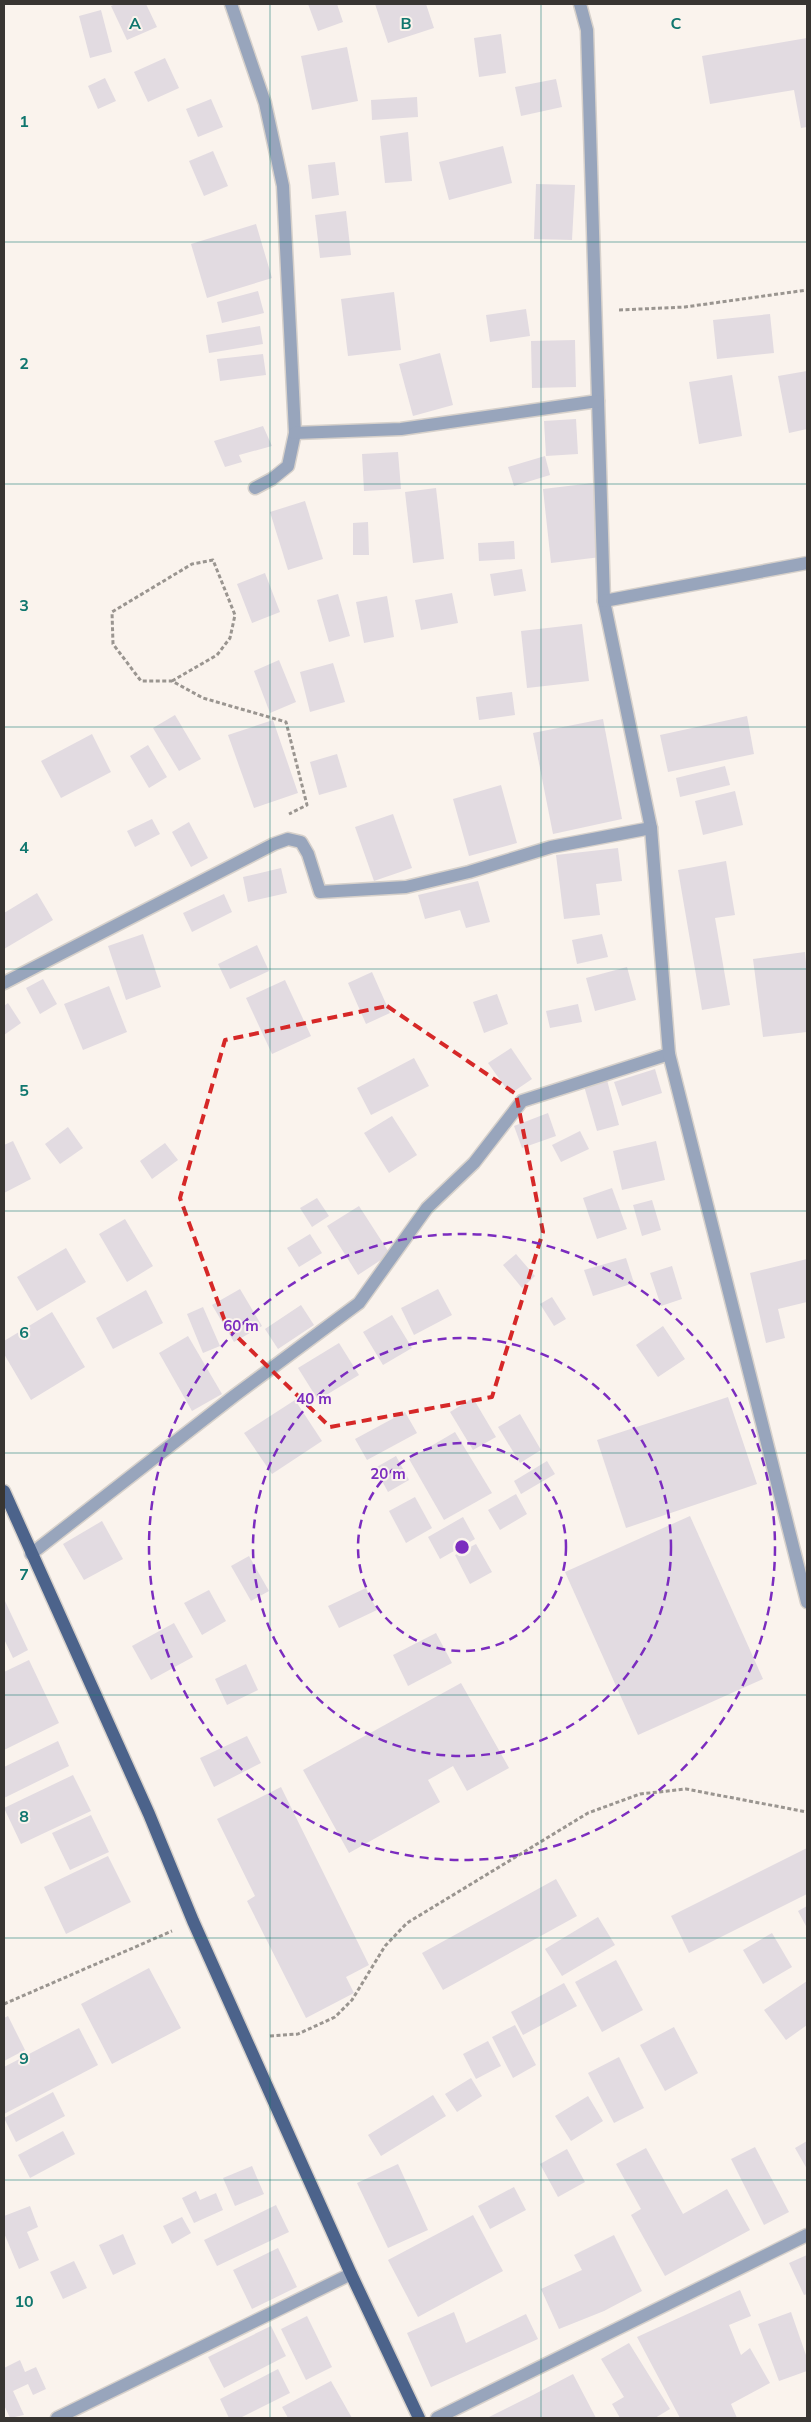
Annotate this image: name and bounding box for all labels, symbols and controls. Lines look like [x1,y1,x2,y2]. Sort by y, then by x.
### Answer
text: A [129,13,141,33]
text: B [400,13,412,33]
text: C [671,13,682,33]
text: 1 [19,111,29,131]
text: 2 [19,353,29,373]
text: 3 [19,595,29,615]
text: 4 [19,837,29,857]
text: 5 [19,1080,29,1100]
text: 60 m [223,1316,259,1335]
text: 6 [19,1322,29,1342]
text: 40 m [296,1389,332,1408]
text: 20 m [370,1464,406,1483]
centre of rings [453,1538,471,1556]
text: 7 [19,1564,29,1584]
text: 8 [19,1806,29,1826]
text: 9 [19,2048,29,2068]
text: 10 [14,2291,34,2311]

